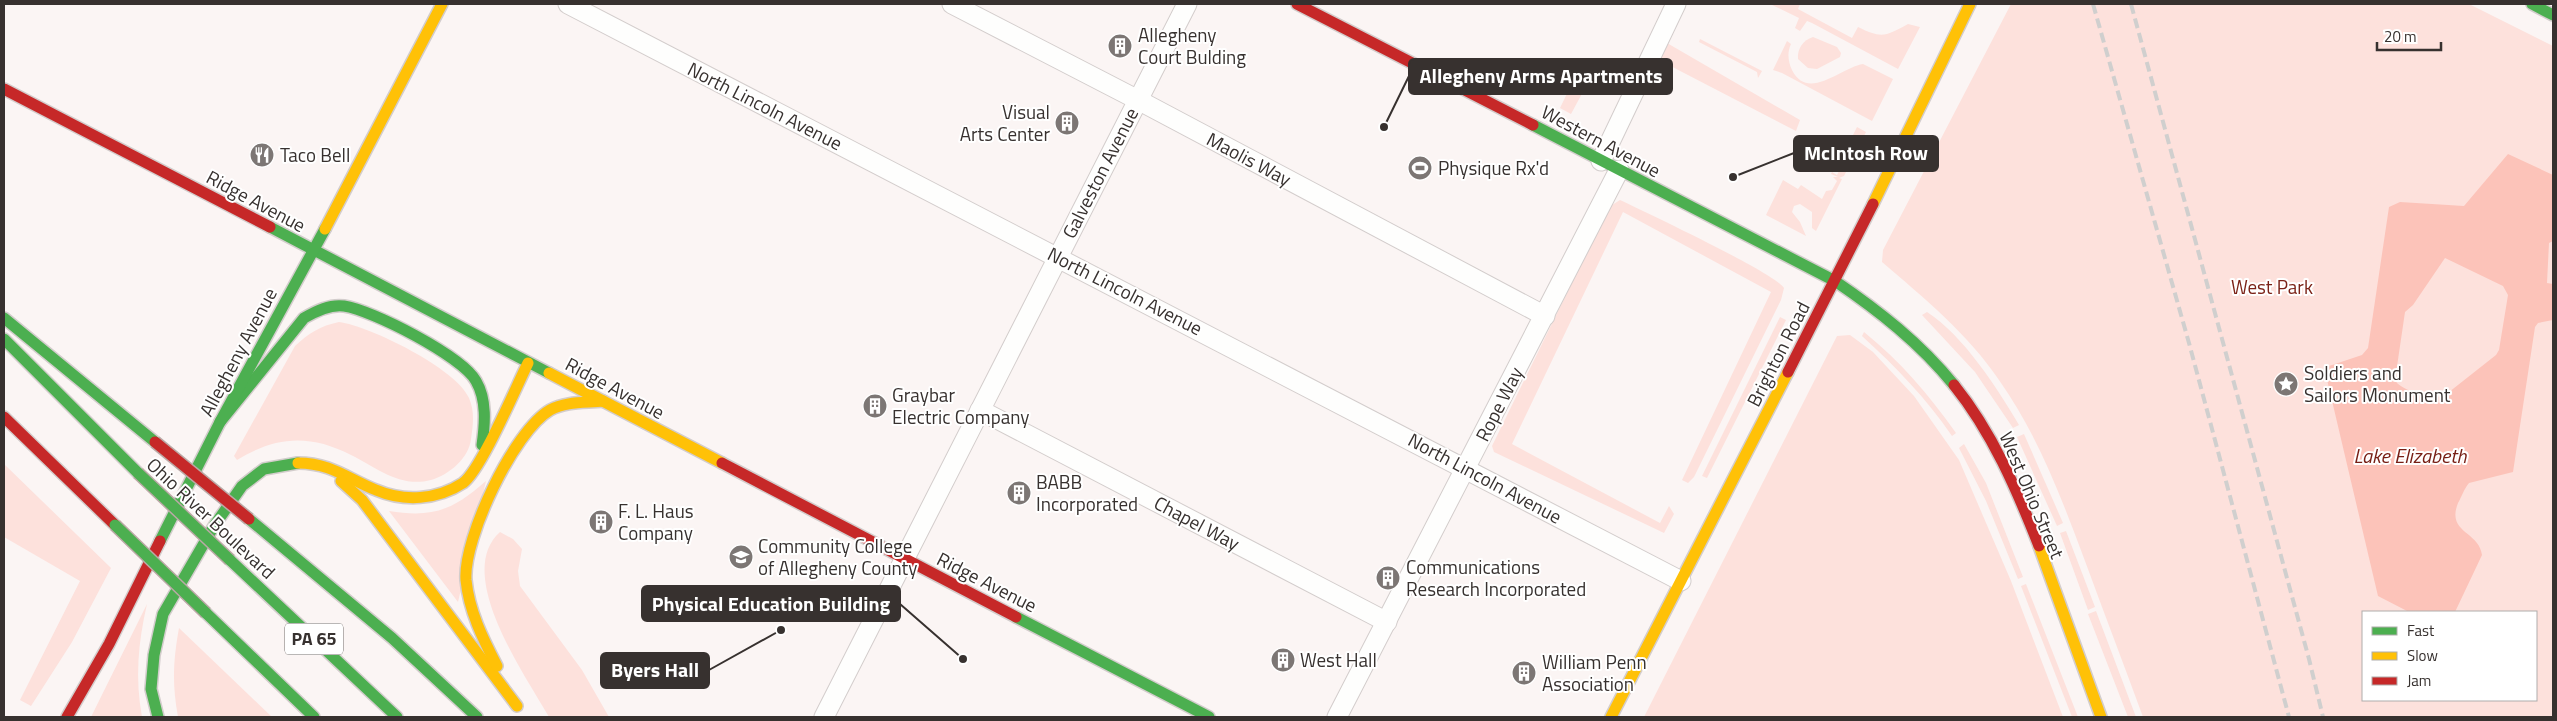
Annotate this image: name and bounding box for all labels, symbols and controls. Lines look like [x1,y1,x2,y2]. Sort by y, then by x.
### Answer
place label: Allegheny Court Bulding [1138,20,1246,71]
scale bar [2377,20,2441,52]
text: 20 m [2384,25,2417,48]
building icon: Allegheny Court Bulding [1107,33,1133,59]
street label: North Lincoln Avenue [683,54,848,157]
callout: Allegheny Arms Apartments [1409,59,1672,94]
text: Allegheny Arms Apartments [1419,60,1663,91]
place label: Visual Arts Center [960,97,1050,148]
street label: Western Avenue [1536,97,1666,184]
street label: Galveston Avenue [1054,102,1145,243]
building icon: Visual Arts Center [1054,110,1080,136]
street label: Maolis Way [1202,124,1297,193]
callout: McIntosh Row [1794,136,1938,171]
text: McIntosh Row [1804,137,1928,168]
place label: Taco Bell [280,140,350,169]
restaurant icon: Taco Bell [249,142,275,168]
place label: Physique Rx'd [1438,153,1549,182]
sports icon: Physique Rx'd [1407,155,1433,181]
street label: Ridge Avenue [201,162,311,239]
street label: North Lincoln Avenue [1043,239,1208,342]
park label: West Park [2231,272,2313,301]
street label: Allegheny Avenue [191,282,284,421]
street label: Brighton Road [1739,296,1816,411]
street label: Ridge Avenue [560,349,670,426]
place label: Soldiers and Sailors Monument [2304,358,2451,409]
street label: Rope Way [1467,361,1530,446]
place icon: Soldiers and Sailors Monument [2273,371,2299,397]
place label: Graybar Electric Company [892,380,1030,431]
building icon: Graybar Electric Company [862,393,888,419]
street label: North Lincoln Avenue [1403,425,1567,530]
street label: West Ohio Street [1993,427,2072,563]
water label: Lake Elizabeth [2353,440,2468,471]
street label: Ohio River Boulevard [140,450,282,585]
place label: BABB Incorporated [1036,467,1138,518]
building icon: BABB Incorporated [1006,480,1032,506]
street label: Chapel Way [1149,488,1245,557]
place label: F. L. Haus Company [618,496,694,547]
building icon: F. L. Haus Company [588,509,614,535]
place label: Community College of Allegheny County [758,531,917,582]
school or university icon: Community College of Allegheny County [728,544,754,570]
street label: Ridge Avenue [932,544,1042,619]
place label: Communications Research Incorporated [1406,552,1586,603]
building icon: Communications Research Incorporated [1375,565,1401,591]
callout: Physical Education Building [642,586,900,621]
text: Physical Education Building [652,588,891,619]
legend [2362,611,2537,701]
text: Fast [2407,619,2435,642]
road number: PA 65 [285,624,343,654]
text: Slow [2407,644,2438,667]
place label: West Hall [1300,645,1377,674]
building icon: West Hall [1270,647,1296,673]
place label: William Penn Association [1542,647,1647,698]
callout: Byers Hall [601,653,709,688]
text: Byers Hall [611,654,699,685]
building icon: William Penn Association [1511,660,1537,686]
text: Jam [2407,669,2431,692]

